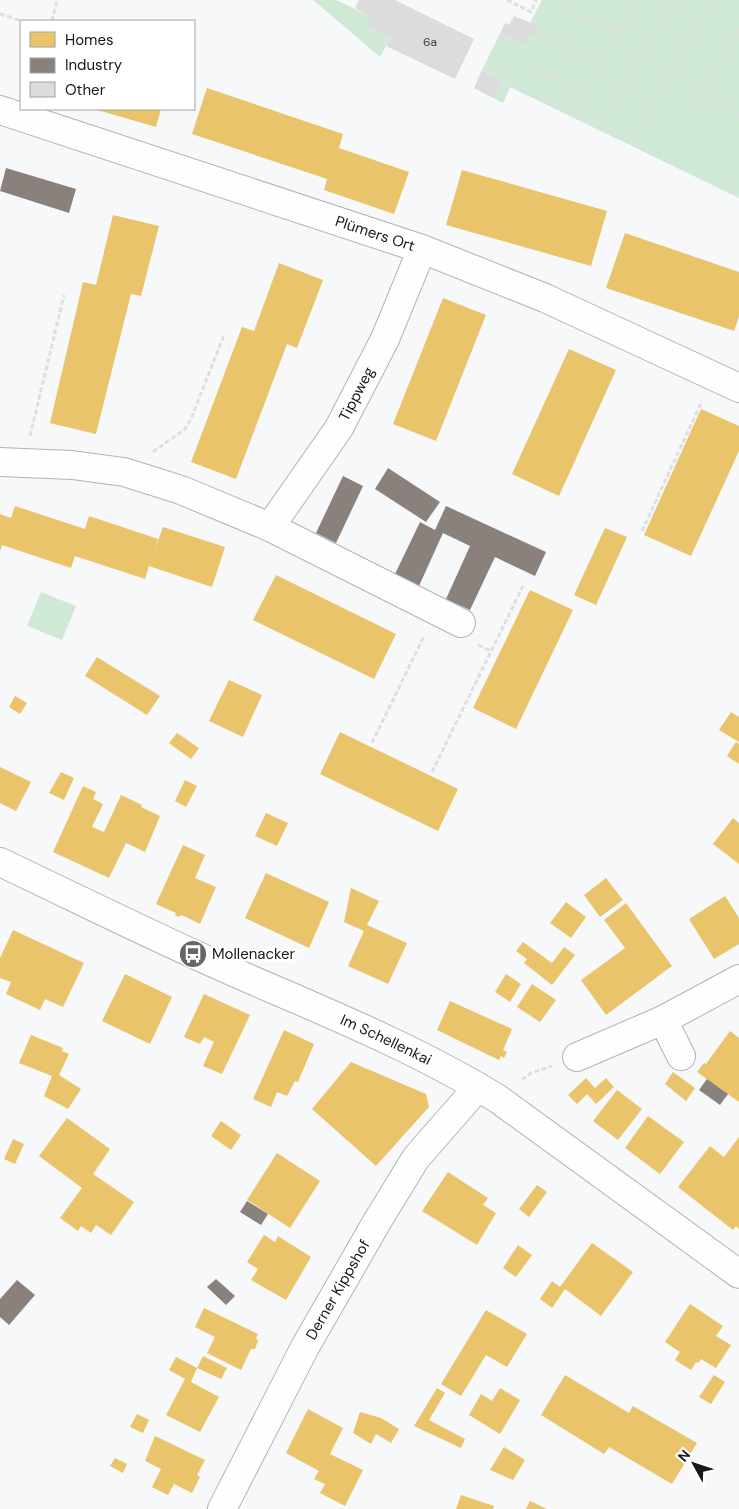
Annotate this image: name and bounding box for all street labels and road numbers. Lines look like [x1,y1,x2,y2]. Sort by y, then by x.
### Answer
street label: Plümers Ort [333,211,418,256]
street label: Tippweg [334,363,379,425]
street label: Im Schellenkai [337,1010,435,1070]
street label: Derner Kippshof [301,1236,375,1344]

